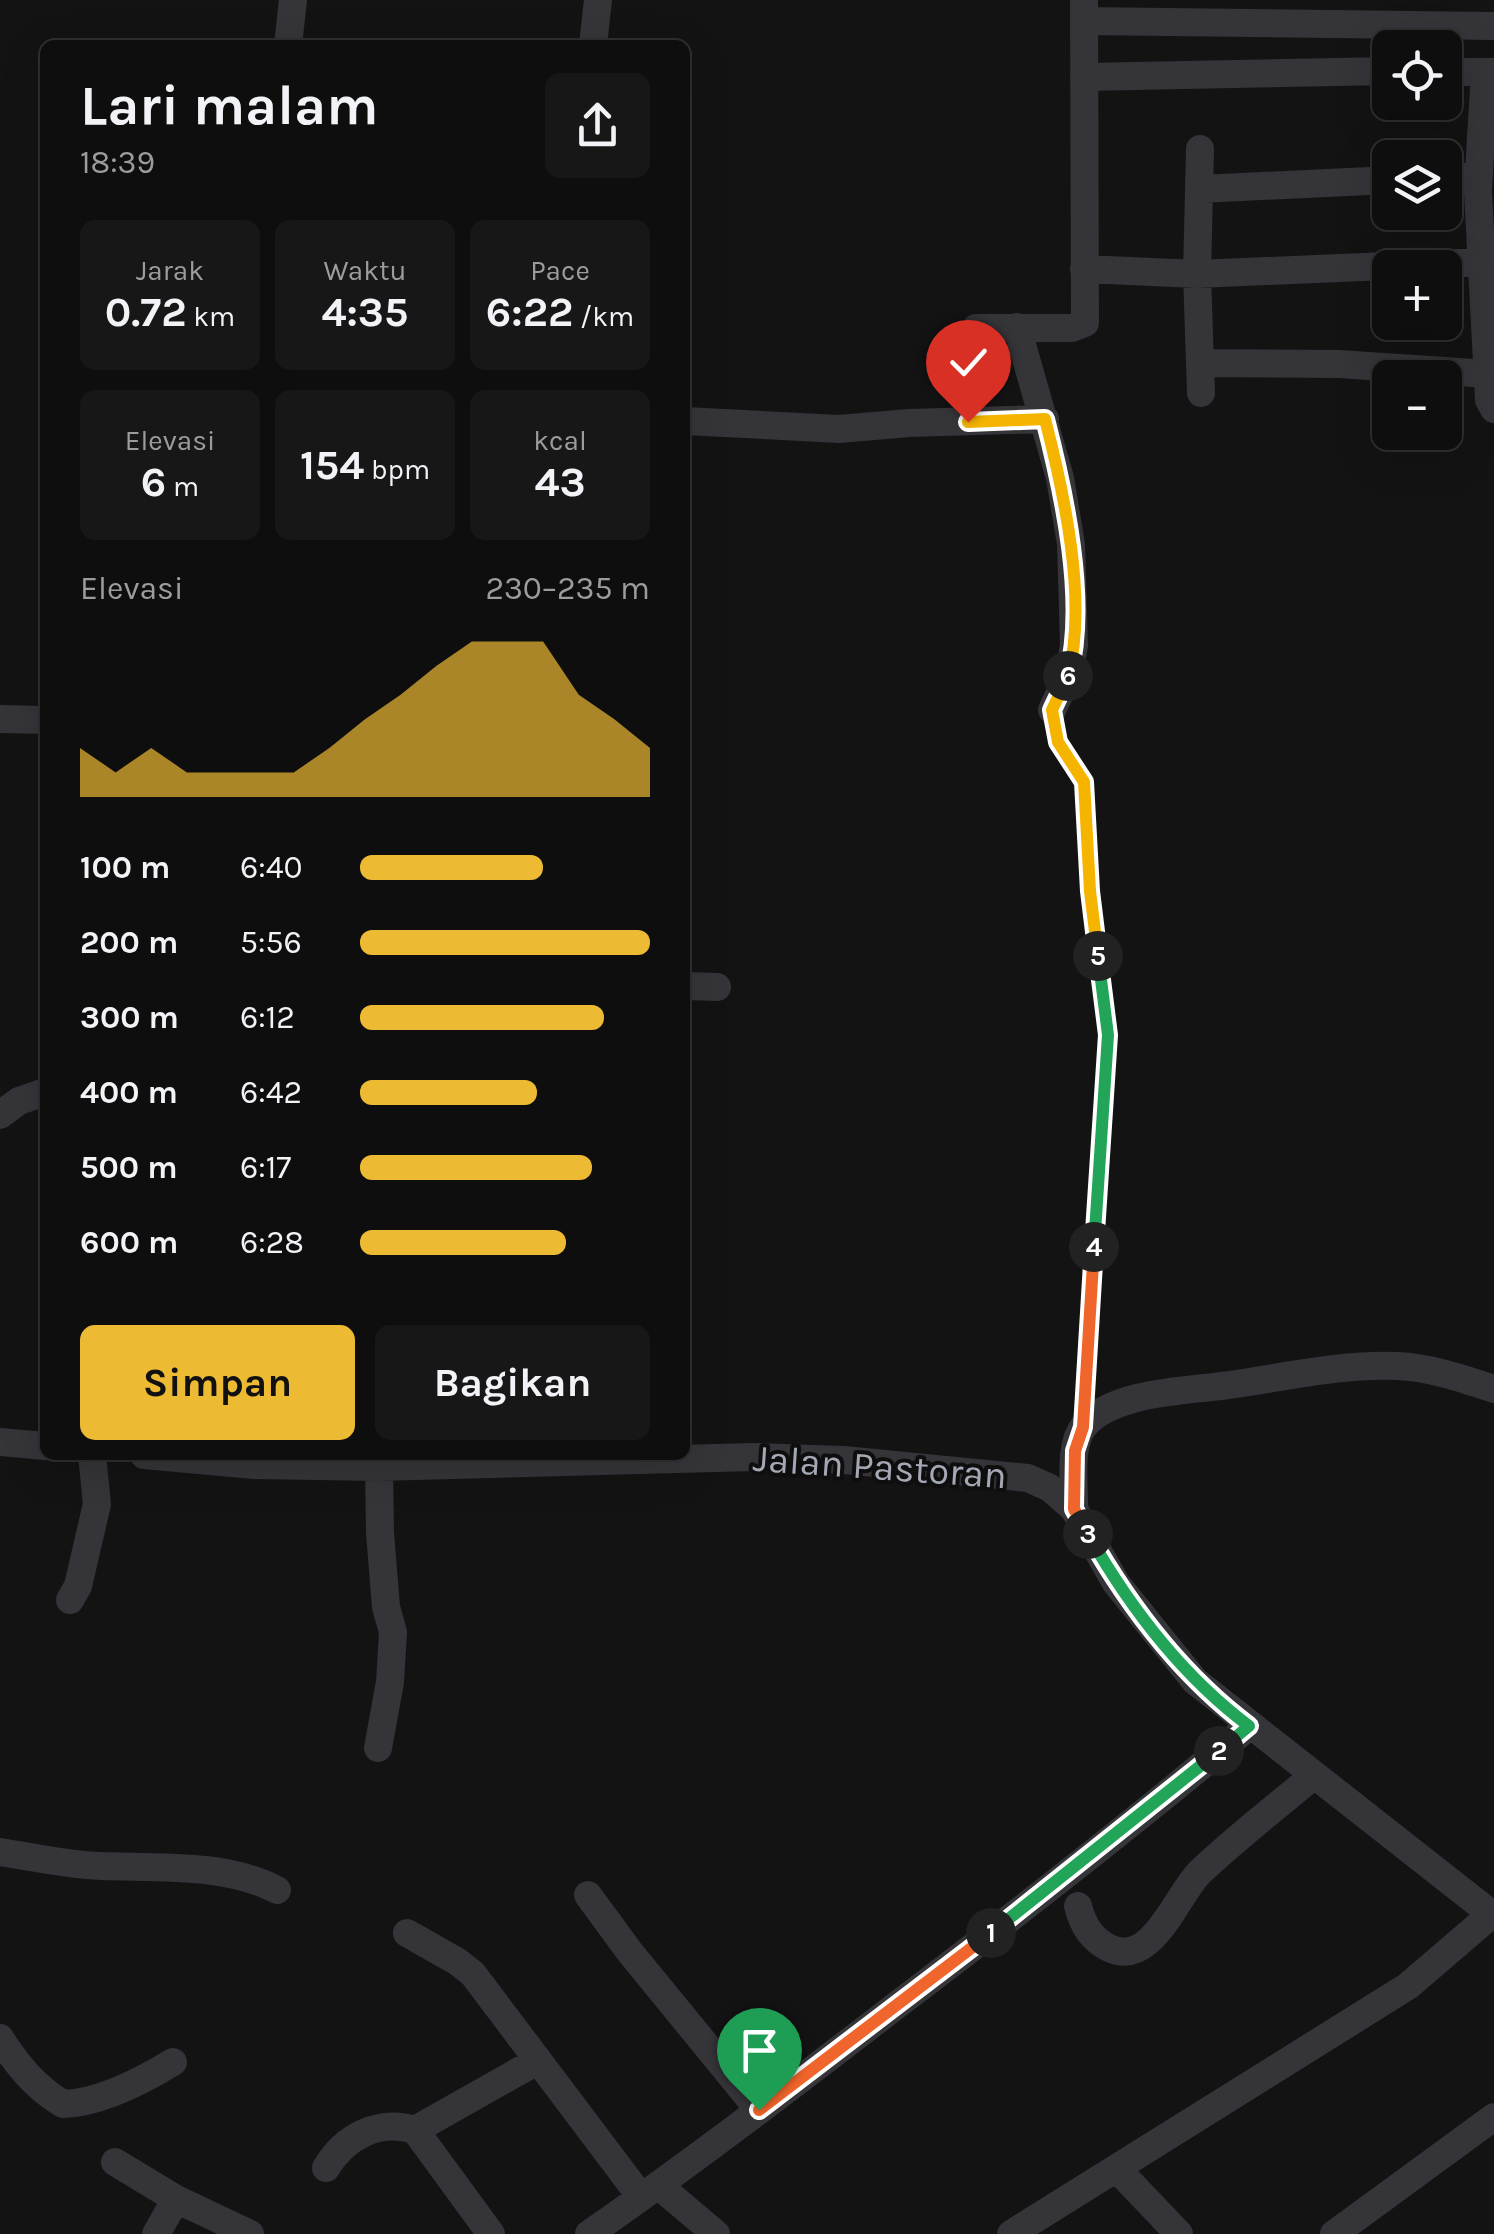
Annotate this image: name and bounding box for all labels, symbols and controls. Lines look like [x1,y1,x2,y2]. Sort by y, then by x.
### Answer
map controls [1372,30,1462,450]
button: locate [1372,30,1462,120]
button: share [545,73,650,178]
text: Lari malam [80,74,378,138]
button: layers [1372,140,1462,230]
text: 18:39 [80,144,155,181]
button: + [1372,250,1462,340]
text: Jarak [136,254,204,287]
text: Waktu [324,254,406,287]
text: Pace [530,254,590,287]
text: 0.72 [105,287,187,337]
text: 4:35 [322,287,408,337]
text: 6:22 [486,287,573,337]
text: km [187,300,235,333]
text: /km [573,300,634,333]
pin [926,320,1011,423]
icon: check [941,335,996,390]
button: − [1372,360,1462,450]
text: Elevasi [125,424,215,457]
text: kcal [533,424,587,457]
text: 154 [300,440,364,490]
text: bpm [364,453,430,486]
text: 6 [141,457,166,507]
text: 43 [534,457,586,507]
text: m [166,470,199,503]
text: Elevasi [80,570,183,607]
text: 230–235 m [485,570,650,607]
pin: 6 [1043,651,1093,701]
text: 6 [1060,659,1077,692]
text: 100 m [80,849,170,886]
text: 6:40 [240,849,303,886]
text: 200 m [80,924,178,961]
text: 5:56 [240,924,302,961]
pin: 5 [1073,931,1123,981]
text: 5 [1090,939,1106,972]
text: 300 m [80,999,179,1036]
text: 6:12 [240,999,295,1036]
text: 400 m [80,1074,178,1111]
text: 6:42 [240,1074,302,1111]
text: 500 m [80,1149,178,1186]
text: 6:17 [240,1149,291,1186]
pin: 4 [1069,1222,1119,1272]
text: 600 m [80,1224,178,1261]
text: 6:28 [240,1224,304,1261]
text: 4 [1086,1230,1102,1263]
button: Simpan [80,1325,355,1440]
button: Bagikan [375,1325,650,1440]
street label: Jalan Pastoran [752,1436,1008,1498]
pin: 3 [1063,1509,1113,1559]
text: 3 [1079,1517,1097,1550]
pin: 2 [1194,1726,1244,1776]
text: 2 [1211,1734,1227,1767]
pin: 1 [966,1908,1016,1958]
text: 1 [986,1916,996,1949]
pin [717,2008,802,2111]
icon: arrive [732,2023,787,2078]

